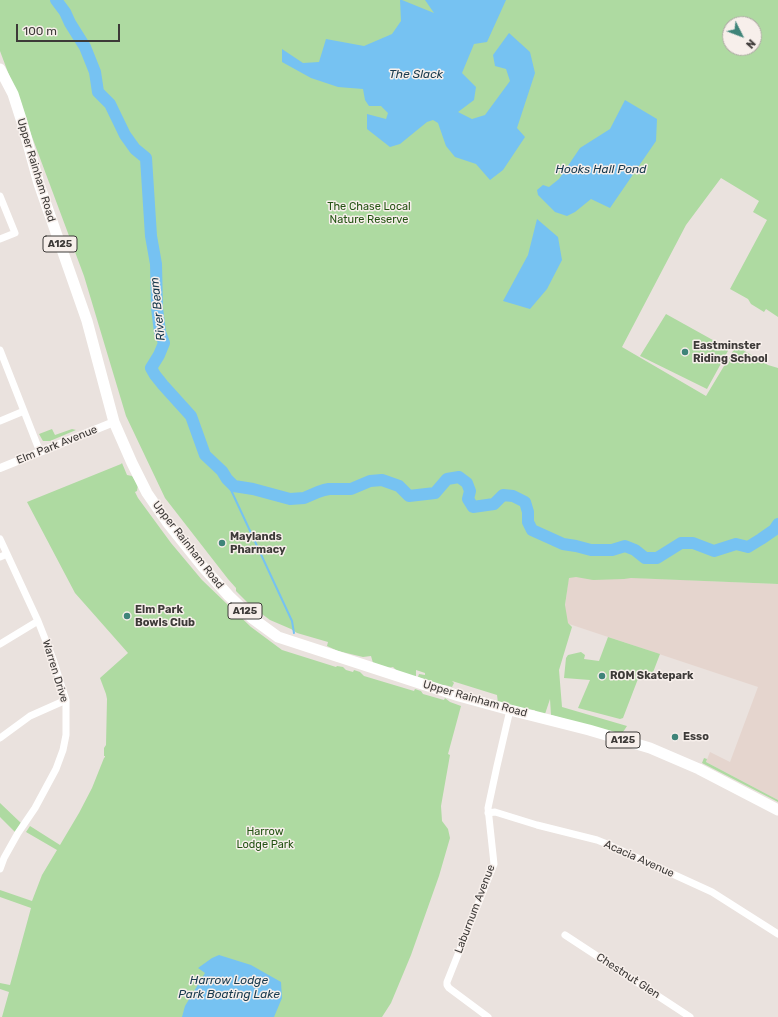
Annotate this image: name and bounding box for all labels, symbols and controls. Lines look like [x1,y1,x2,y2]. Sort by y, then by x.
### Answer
scale bar [18,16,122,42]
north arrow [722,16,762,56]
text: 100 m [23,24,57,38]
text: N [743,36,758,51]
water label: The Slack [389,68,443,82]
street label: Upper Rainham Road [14,117,58,223]
water label: Hooks Hall Pond [556,163,646,177]
park label: The Chase Local Nature Reserve [327,200,411,226]
road number: A125 [43,236,77,252]
water label: River Beam [147,276,169,342]
place label: Eastminster Riding School [693,339,768,365]
marker: Eastminster Riding School [680,347,690,357]
street label: Elm Park Avenue [15,423,99,467]
street label: Upper Rainham Road [150,498,226,592]
place label: Maylands Pharmacy [230,530,285,556]
marker: Maylands Pharmacy [217,538,227,548]
place label: Elm Park Bowls Club [135,603,195,629]
road number: A125 [228,603,262,619]
marker: Elm Park Bowls Club [122,611,132,621]
street label: Warren Drive [39,638,71,704]
place label: ROM Skatepark [610,669,693,683]
marker: ROM Skatepark [597,671,607,681]
street label: Upper Rainham Road [421,678,529,720]
place label: Esso [683,730,709,744]
road number: A125 [606,732,640,748]
marker: Esso [670,732,680,742]
park label: Harrow Lodge Park [236,825,294,851]
street label: Acacia Avenue [602,838,676,880]
street label: Laburnum Avenue [452,863,498,955]
street label: Chestnut Glen [594,950,662,1002]
water label: Harrow Lodge Park Boating Lake [178,974,280,1002]

